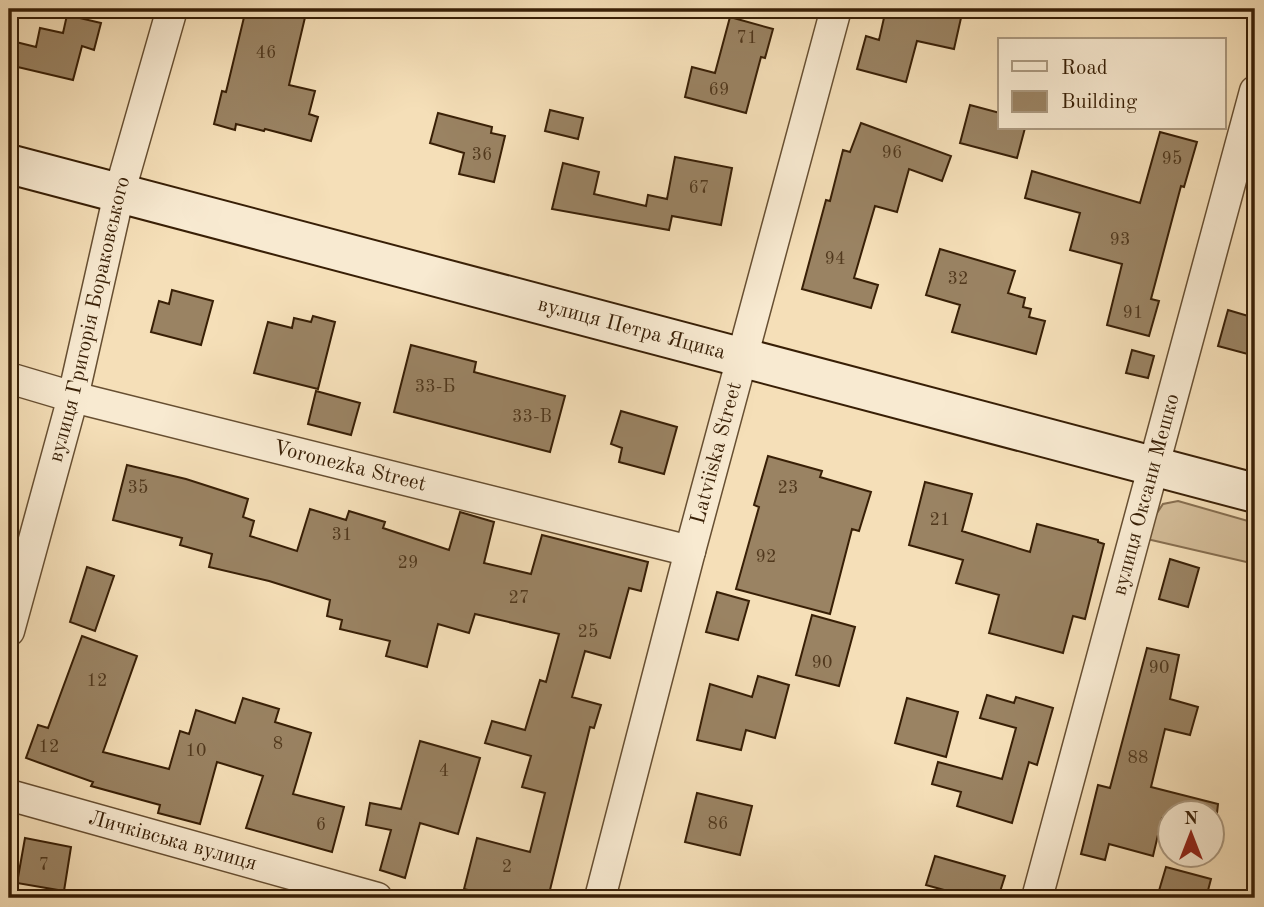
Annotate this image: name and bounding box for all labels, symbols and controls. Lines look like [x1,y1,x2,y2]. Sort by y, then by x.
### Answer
house number: 71 [737,29,757,47]
legend [998,38,1226,130]
house number: 46 [256,44,276,62]
text: Road [1061,58,1108,79]
house number: 69 [709,81,729,99]
text: Building [1061,92,1138,113]
house number: 96 [882,144,902,162]
house number: 36 [472,146,492,164]
house number: 95 [1162,150,1182,168]
street label: вулиця Григорія Бораковського [45,174,134,464]
house number: 67 [689,179,709,197]
house number: 93 [1110,231,1130,249]
house number: 94 [825,250,845,268]
house number: 32 [948,270,968,288]
street label: вулиця Петра Яцика [536,294,728,363]
house number: 91 [1123,304,1143,322]
house number: 33-Б [415,378,455,396]
street label: Latviiska Street [687,380,746,526]
street label: вулиця Оксани Мешко [1109,391,1183,598]
house number: 33-В [512,408,552,426]
street label: Voronezka Street [271,437,428,495]
house number: 35 [128,479,148,497]
house number: 23 [778,479,798,497]
house number: 21 [930,511,950,529]
house number: 31 [332,526,352,544]
house number: 92 [756,548,776,566]
house number: 29 [398,554,418,572]
house number: 27 [509,589,529,607]
house number: 25 [578,623,598,641]
house number: 90 [812,654,832,672]
house number: 90 [1149,659,1169,677]
house number: 12 [87,672,107,690]
house number: 8 [273,735,283,753]
house number: 12 [39,738,59,756]
house number: 10 [186,742,206,760]
house number: 88 [1128,749,1148,767]
house number: 4 [439,762,449,780]
north arrow [1156,799,1226,869]
street label: Личківська вулиця [86,807,259,874]
text: N [1184,810,1199,829]
house number: 86 [708,815,728,833]
house number: 6 [316,816,326,834]
house number: 7 [39,856,49,874]
house number: 2 [502,858,512,876]

